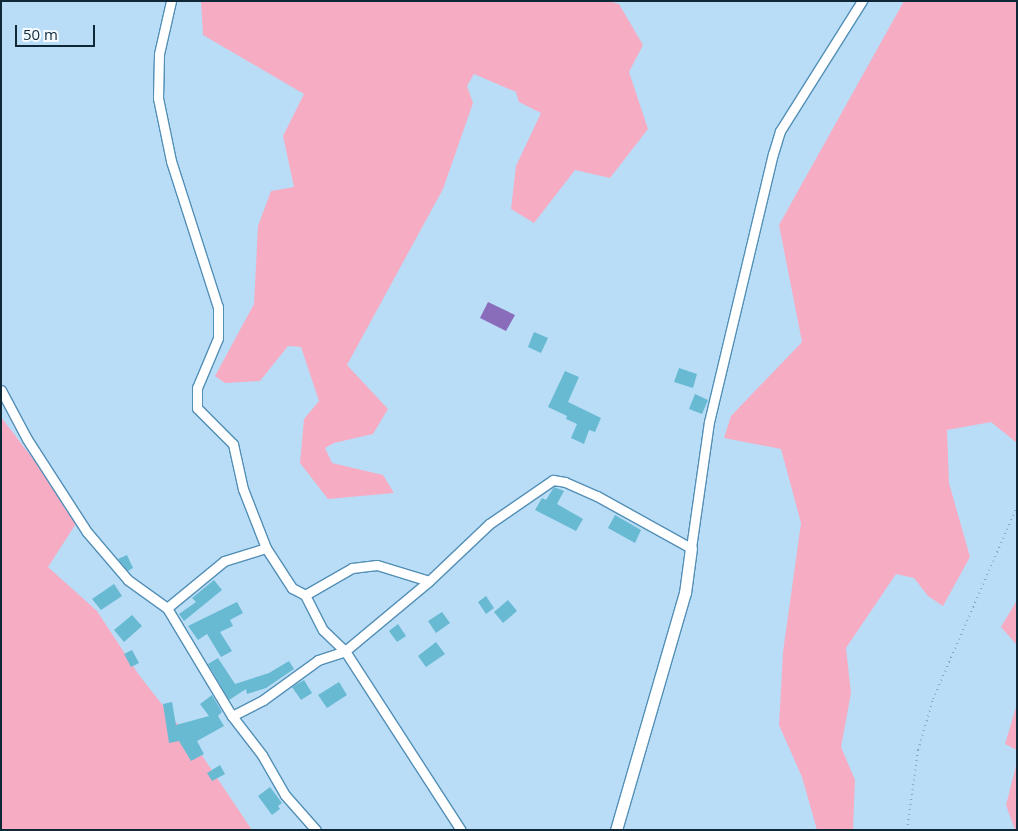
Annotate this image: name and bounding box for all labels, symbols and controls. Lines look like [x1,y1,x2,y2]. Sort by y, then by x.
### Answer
scale bar [18,15,98,47]
text: 50 m [23,24,58,44]

